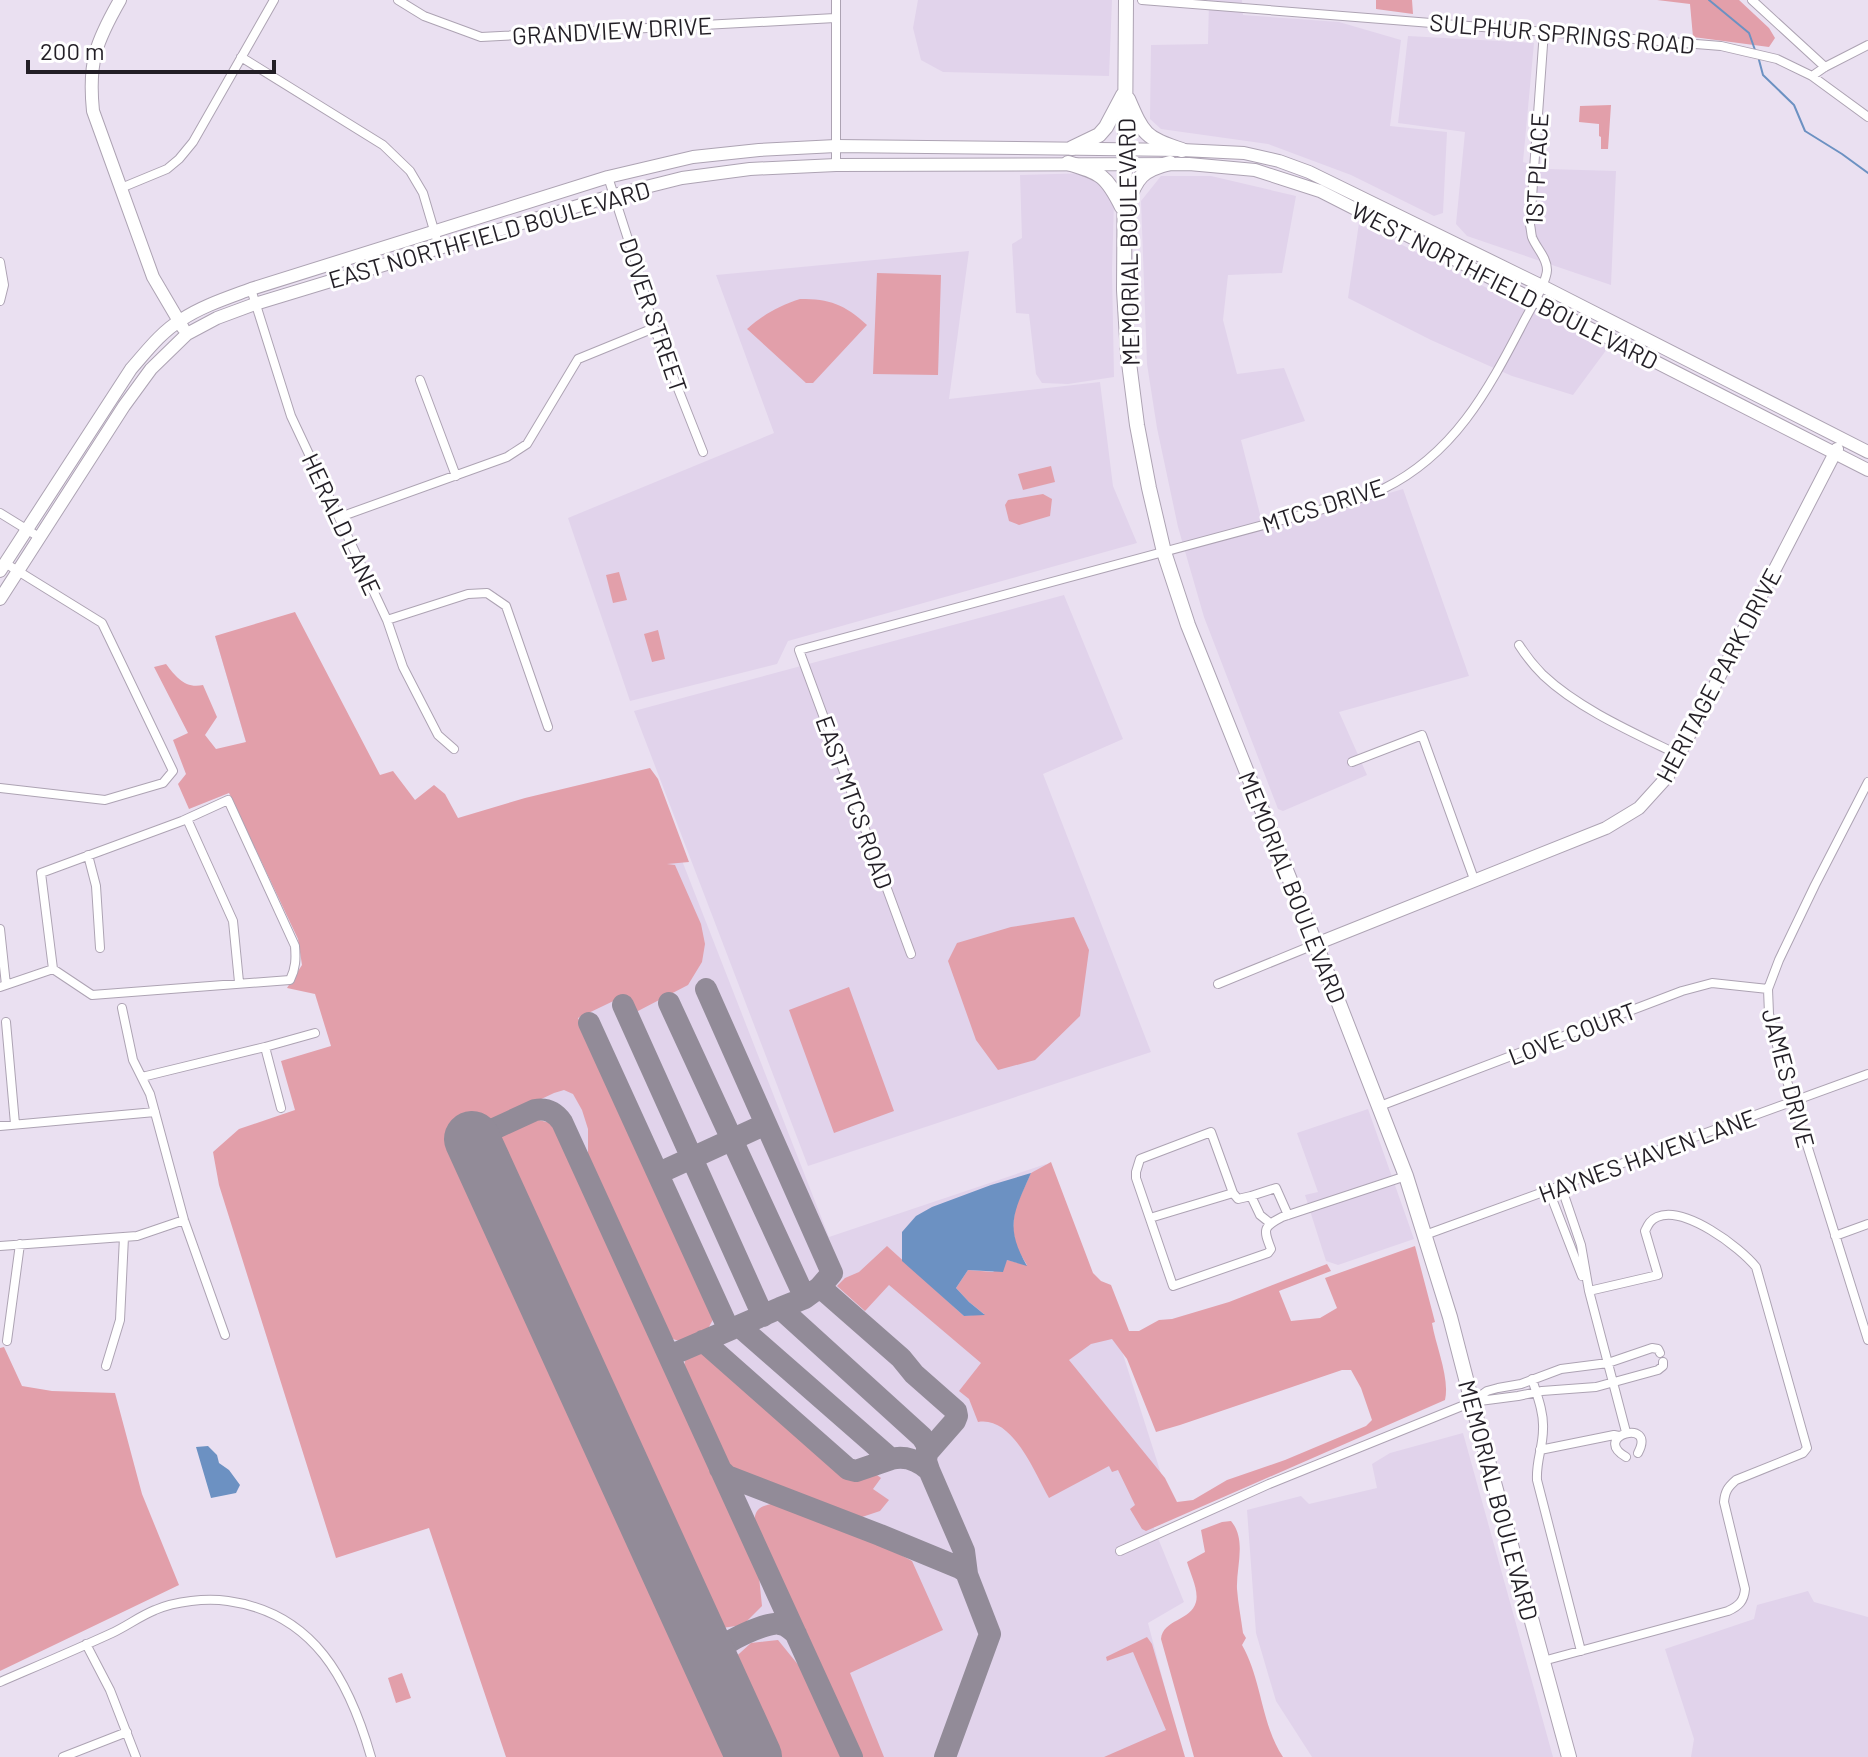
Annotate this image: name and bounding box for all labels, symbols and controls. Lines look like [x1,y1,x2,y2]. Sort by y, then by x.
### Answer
street label: SULPHUR SPRINGS ROAD [1428,7,1696,59]
street label: GRANDVIEW DRIVE [511,10,713,50]
scale bar [28,24,274,74]
text: 200 m [40,36,105,65]
street label: 1ST PLACE [1519,112,1553,226]
street label: MEMORIAL BOULEVARD [1111,118,1145,366]
street label: EAST NORTHFIELD BOULEVARD [325,174,653,294]
street label: WEST NORTHFIELD BOULEVARD [1347,195,1663,375]
street label: DOVER STREET [614,234,694,396]
street label: HERALD LANE [296,448,388,600]
street label: MTCS DRIVE [1258,472,1388,538]
street label: HERITAGE PARK DRIVE [1649,563,1787,787]
street label: EAST MTCS ROAD [810,711,900,893]
street label: MEMORIAL BOULEVARD [1233,767,1353,1007]
street label: LOVE COURT [1504,995,1640,1071]
street label: JAMES DRIVE [1757,1005,1821,1151]
street label: HAYNES HAVEN LANE [1534,1102,1760,1208]
street label: MEMORIAL BOULEVARD [1453,1377,1545,1623]

